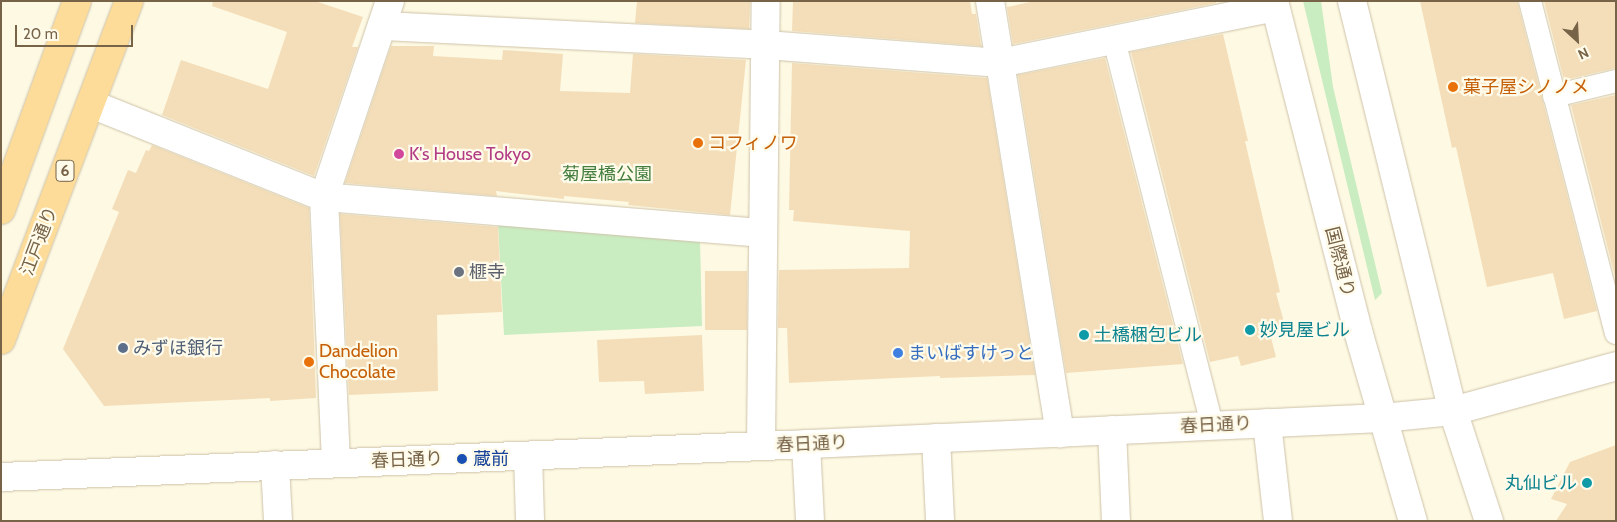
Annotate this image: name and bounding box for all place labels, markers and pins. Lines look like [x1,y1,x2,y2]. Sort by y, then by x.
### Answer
place label: 菓子屋シノノメ [1463,76,1589,98]
marker: 菓子屋シノノメ [1447,81,1459,93]
place label: コフィノワ [708,132,798,154]
marker: コフィノワ [692,137,704,149]
place label: K's House Tokyo [409,143,531,165]
marker: K's House Tokyo [393,148,405,160]
place label: 榧寺 [469,261,505,283]
marker: 榧寺 [453,266,465,278]
place label: 妙見屋ビル [1260,319,1350,341]
place label: 土橋梱包ビル [1094,324,1202,346]
marker: 妙見屋ビル [1244,324,1256,336]
marker: 土橋梱包ビル [1078,329,1090,341]
place label: みずほ銀行 [133,337,223,359]
place label: Dandelion Chocolate [319,341,398,384]
marker: みずほ銀行 [117,342,129,354]
place label: まいばすけっと [908,342,1034,364]
marker: まいばすけっと [892,347,904,359]
marker: Dandelion Chocolate [303,356,315,368]
place label: 蔵前 [473,448,509,470]
marker: 蔵前 [455,452,469,466]
place label: 丸仙ビル [1505,472,1577,494]
marker: 丸仙ビル [1581,477,1593,489]

